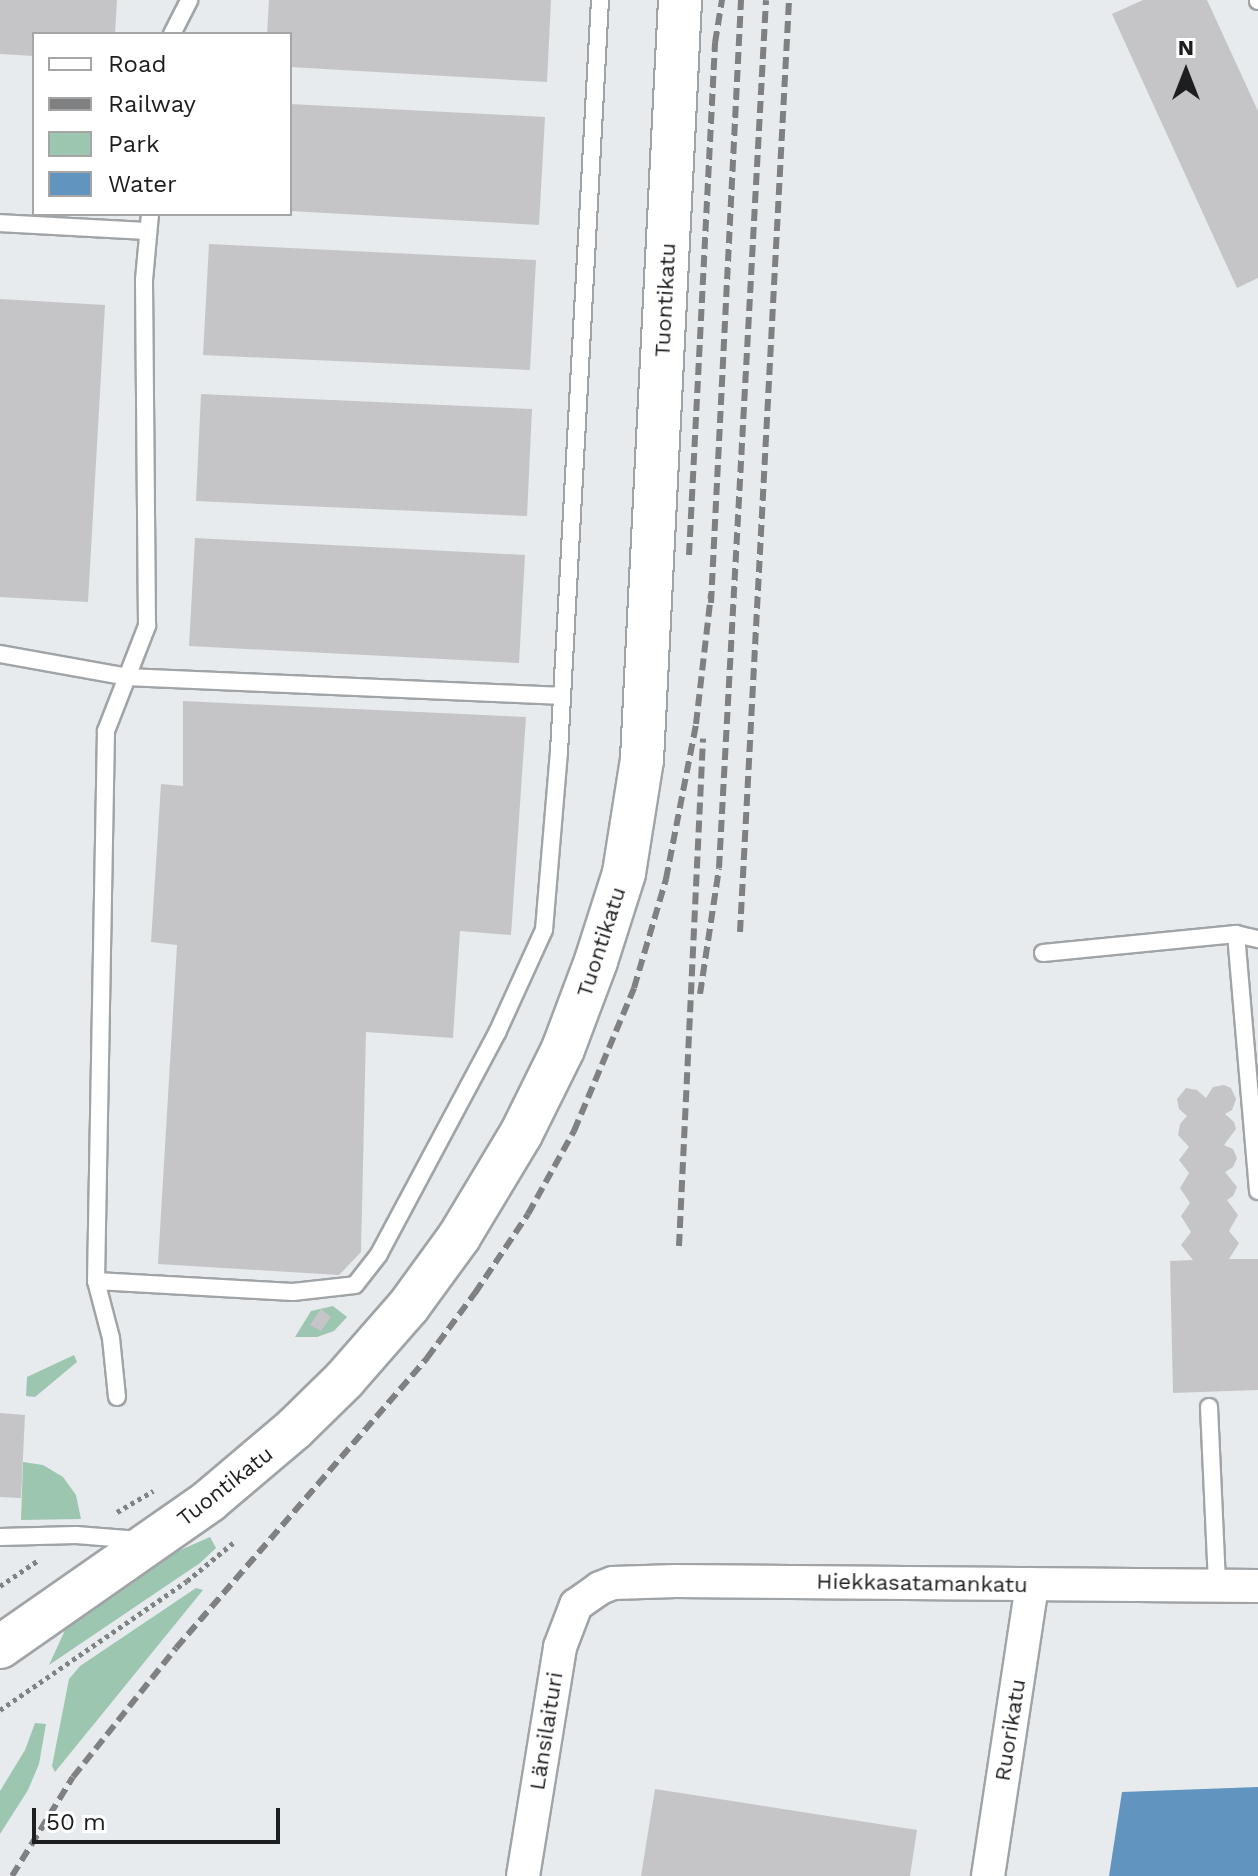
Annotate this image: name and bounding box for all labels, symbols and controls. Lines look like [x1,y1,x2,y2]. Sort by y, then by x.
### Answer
legend [32,32,292,216]
north arrow [1146,32,1226,112]
text: N [1178,35,1194,60]
text: Road [108,50,167,78]
text: Railway [108,90,196,118]
text: Park [108,130,160,158]
text: Water [108,170,177,198]
street label: Tuontikatu [649,242,681,358]
street label: Tuontikatu [571,884,631,1000]
street label: Tuontikatu [172,1440,278,1532]
street label: Hiekkasatamankatu [816,1568,1028,1598]
street label: Länsilaituri [524,1670,568,1792]
street label: Ruorikatu [989,1677,1031,1783]
scale bar [36,1792,284,1842]
text: 50 m [46,1808,106,1836]

